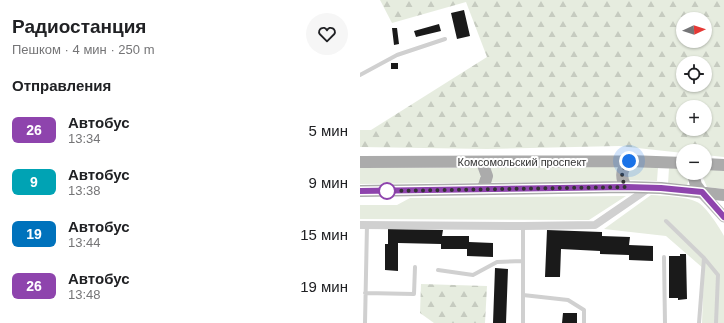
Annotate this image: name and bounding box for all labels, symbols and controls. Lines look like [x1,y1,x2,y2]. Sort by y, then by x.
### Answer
north arrow [676,12,712,48]
map controls [676,12,712,180]
button: heart [306,13,348,55]
text: Радиостанция [12,16,146,37]
text: Пешком · 4 мин · 250 m [12,42,154,57]
button: locate [676,56,712,92]
text: Отправления [12,77,111,94]
button: + [676,100,712,136]
text: Автобус [68,114,130,131]
text: 26 [26,122,42,138]
text: 5 мин [309,122,348,139]
text: 13:34 [68,131,101,146]
button: − [676,144,712,180]
your location [619,151,639,171]
street label: Комсомольский проспект [458,156,586,168]
text: Автобус [68,166,130,183]
text: 9 [30,174,38,190]
text: 9 мин [309,174,348,191]
unlabelled marker [378,182,396,200]
text: 13:38 [68,183,101,198]
text: Автобус [68,218,130,235]
text: 19 [26,226,42,242]
text: 15 мин [300,226,348,243]
text: 13:44 [68,235,101,250]
text: Автобус [68,270,130,287]
text: 26 [26,278,42,294]
text: 19 мин [300,278,348,295]
text: 13:48 [68,287,101,302]

